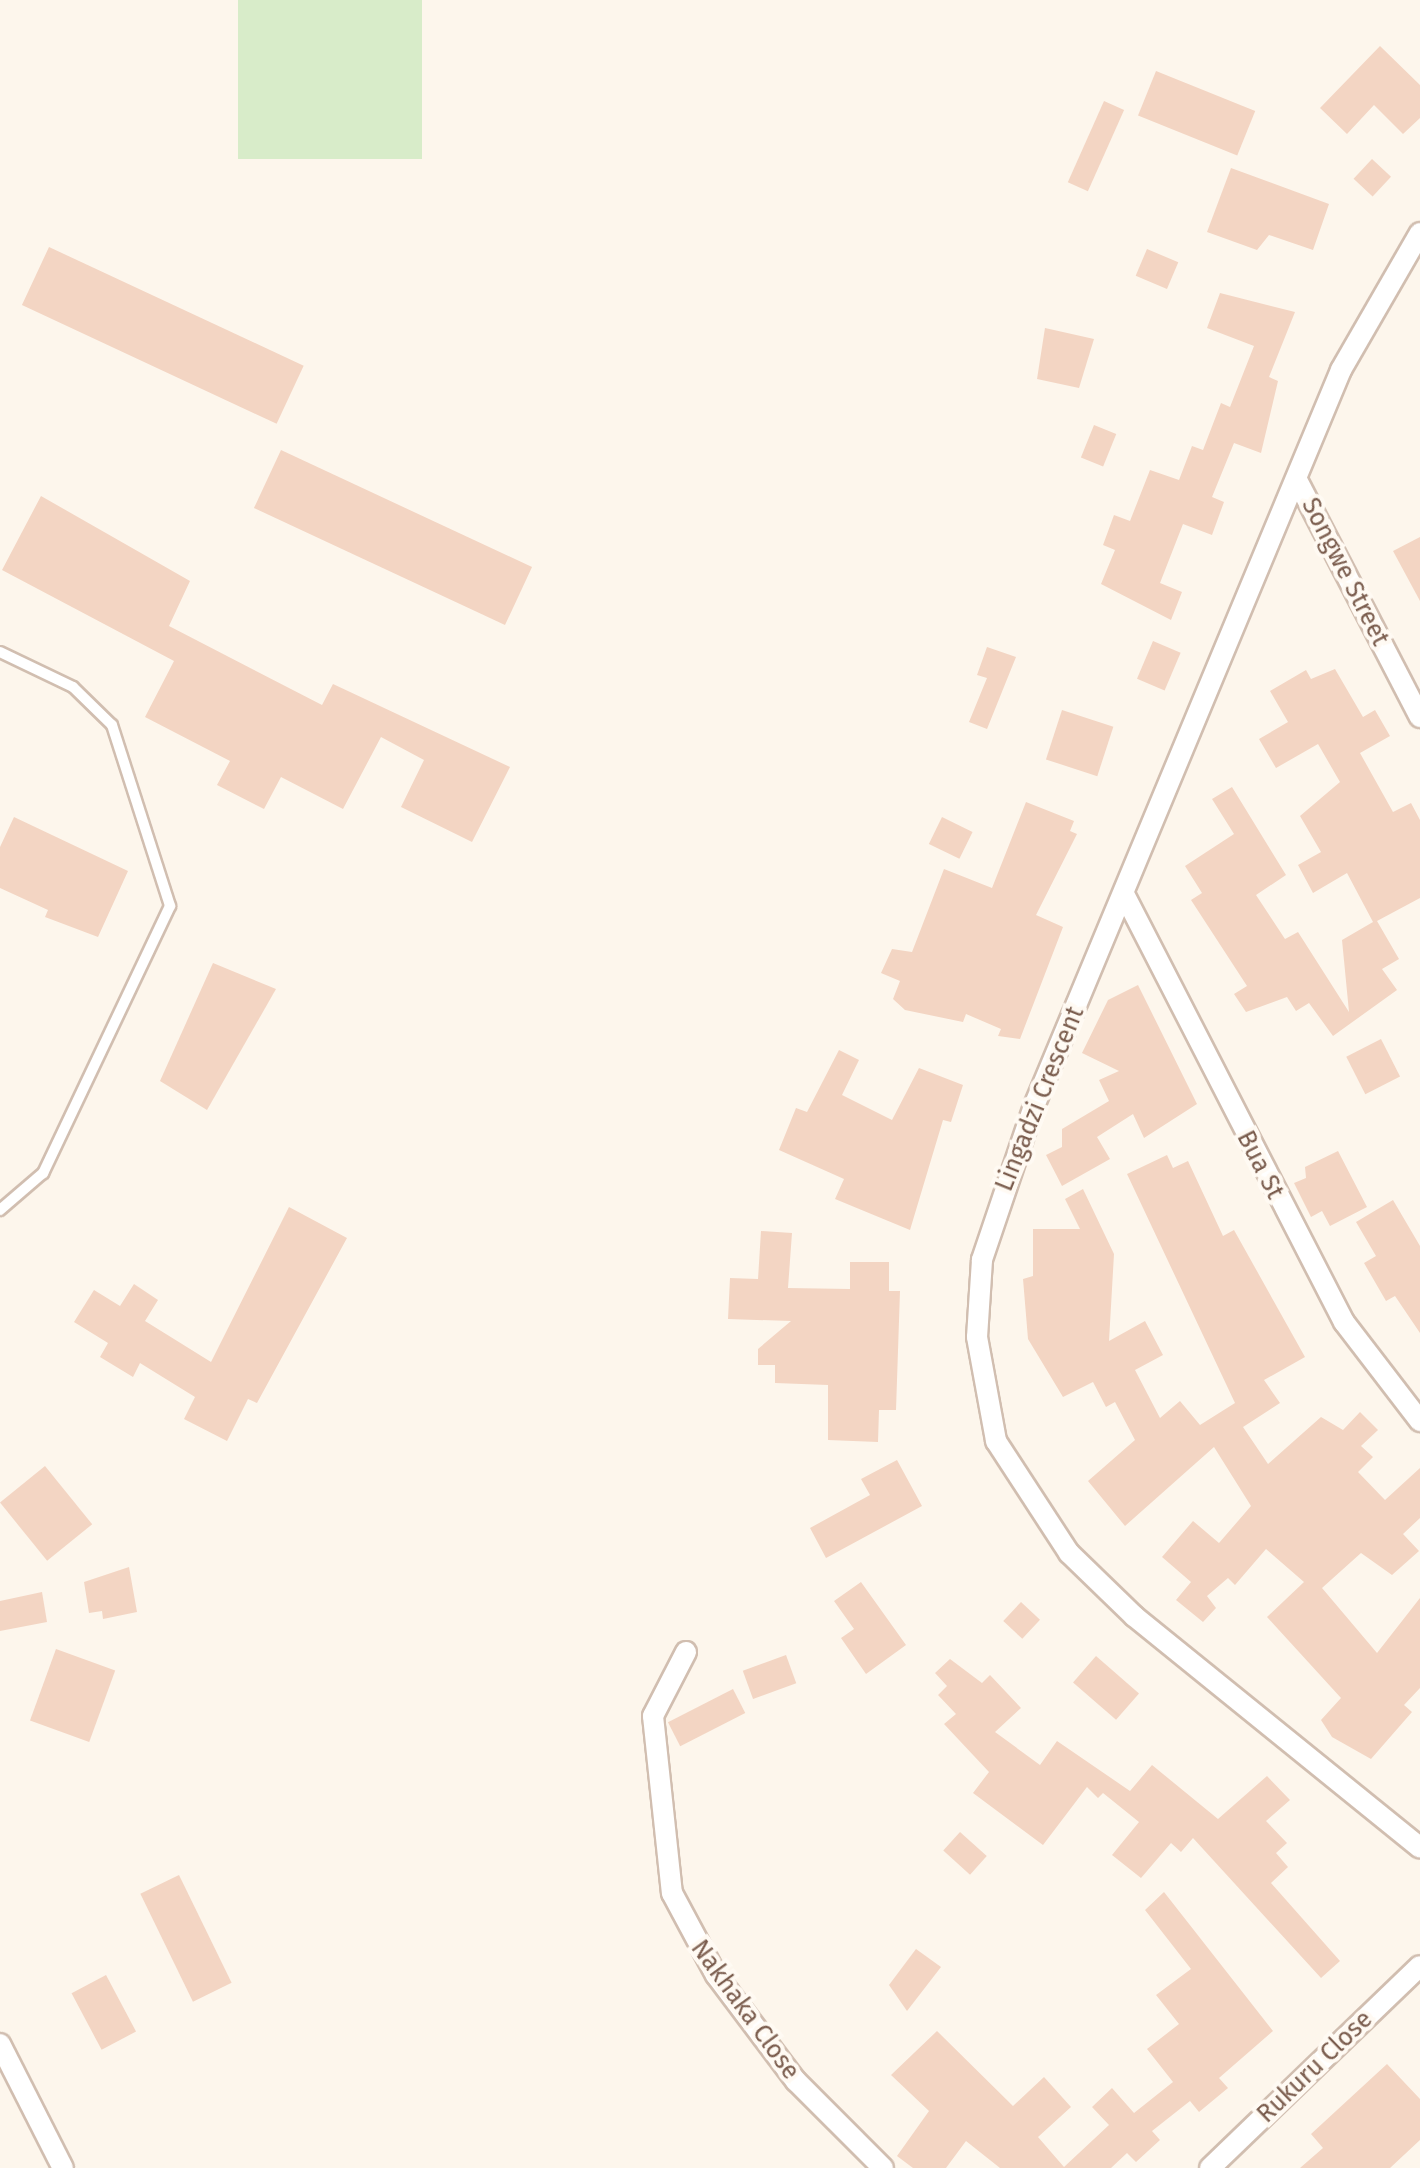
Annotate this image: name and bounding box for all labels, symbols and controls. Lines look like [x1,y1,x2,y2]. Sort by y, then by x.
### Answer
street label: Songwe Street [1295,493,1395,651]
street label: Lingadzi Crescent [989,1002,1091,1196]
street label: Bua St [1230,1126,1290,1204]
street label: Nakhaka Close [684,1934,806,2086]
street label: Rukuru Close [1251,2005,1379,2129]

